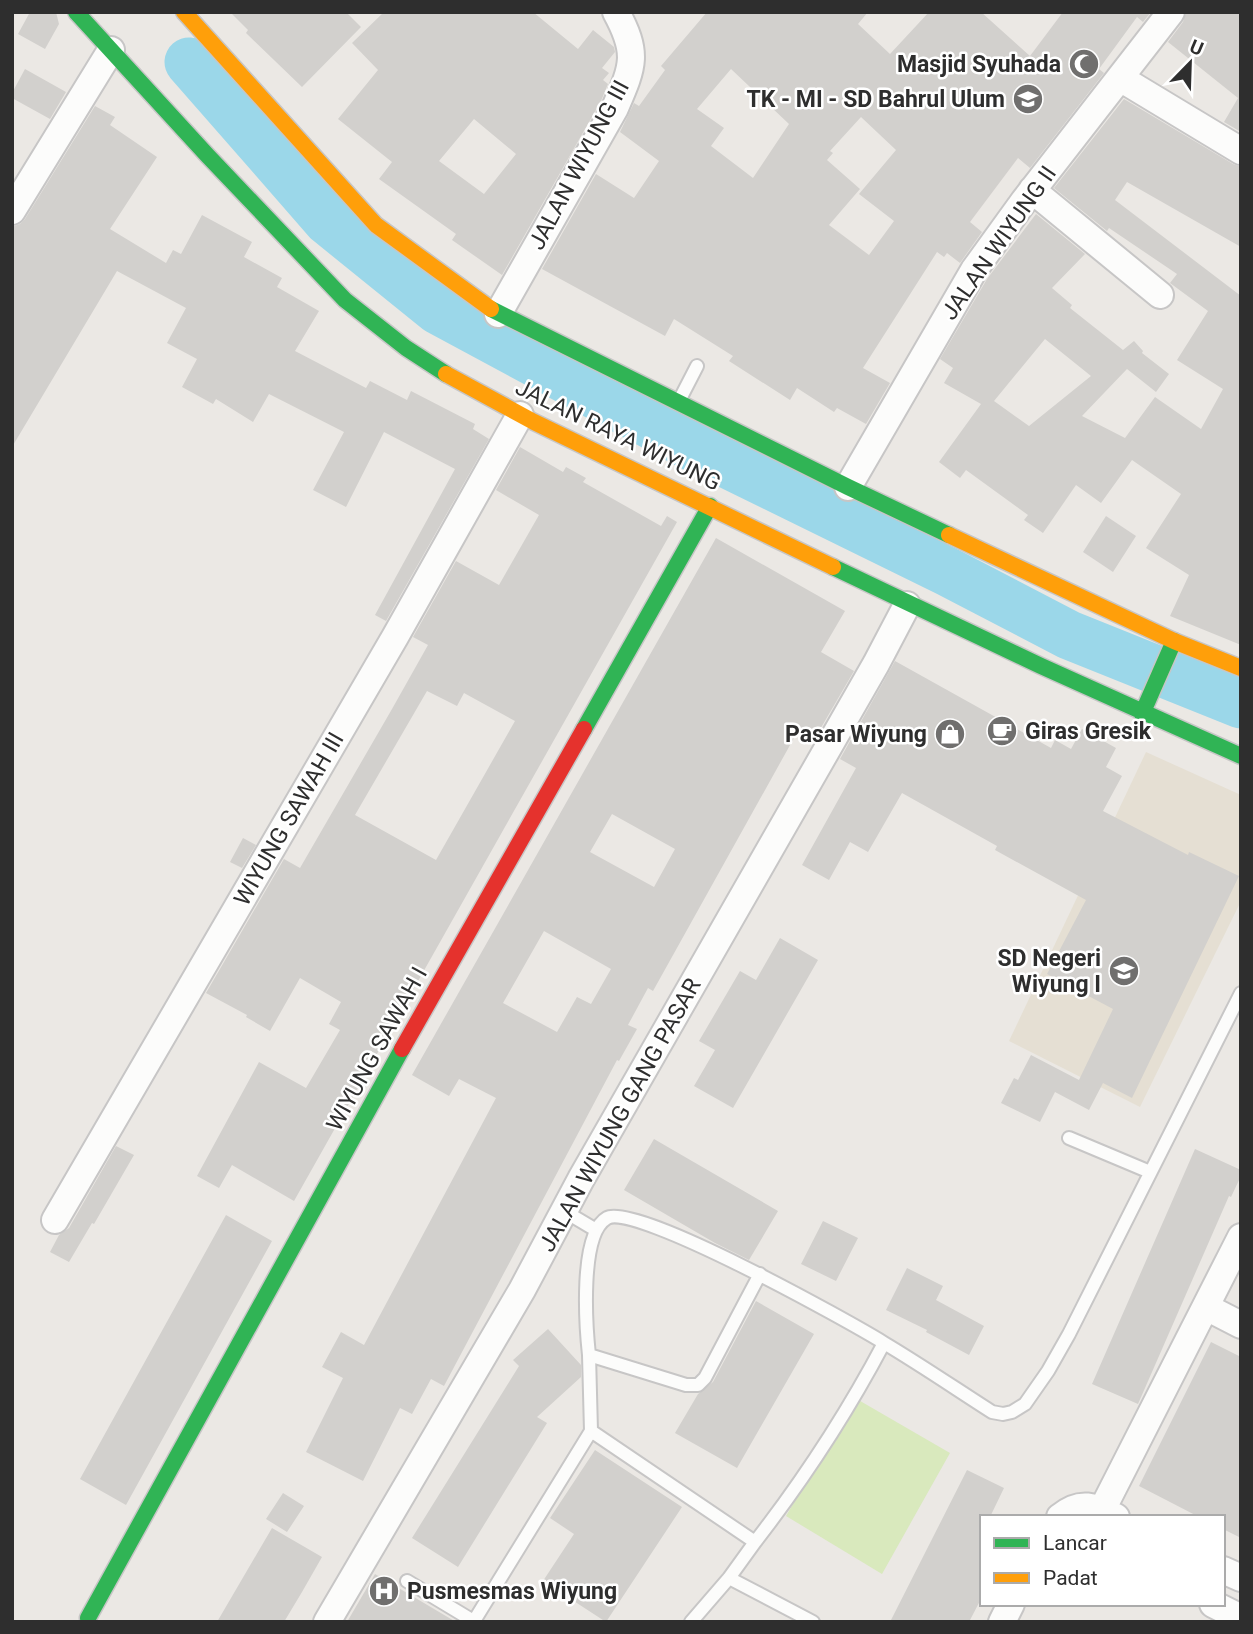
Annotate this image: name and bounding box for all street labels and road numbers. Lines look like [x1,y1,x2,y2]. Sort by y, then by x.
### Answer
street label: JALAN WIYUNG III [523,76,635,254]
street label: JALAN WIYUNG II [936,161,1062,325]
street label: JALAN RAYA WIYUNG [511,374,725,496]
street label: WIYUNG SAWAH III [228,728,350,910]
street label: WIYUNG SAWAH I [321,962,433,1136]
street label: JALAN WIYUNG GANG PASAR [533,974,707,1256]

